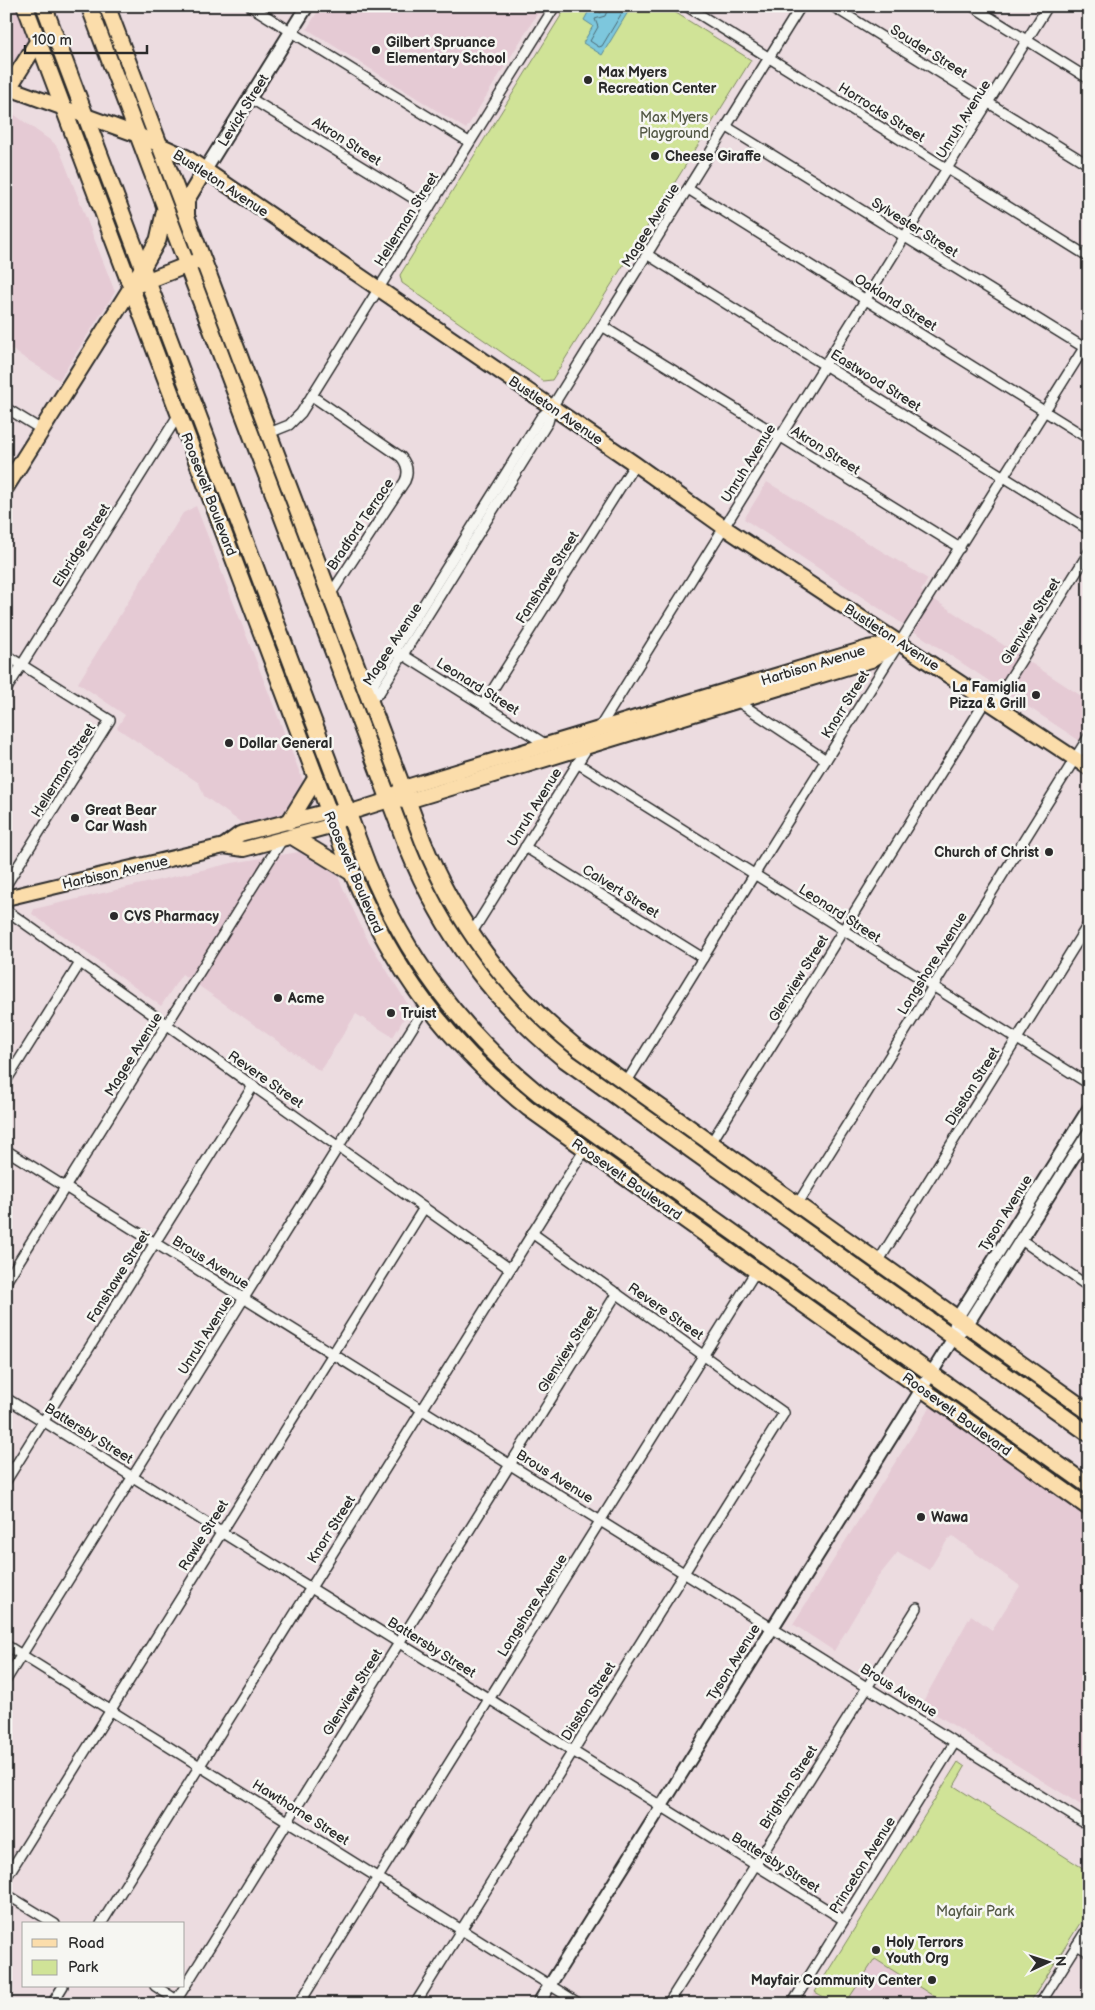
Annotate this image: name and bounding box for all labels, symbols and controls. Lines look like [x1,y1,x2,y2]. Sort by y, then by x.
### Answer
street label: Souder Street [887,21,971,82]
scale bar [25,22,148,54]
text: 100 m [32,31,72,50]
place label: Gilbert Spruance Elementary School [386,34,506,67]
marker: Gilbert Spruance Elementary School [370,44,382,56]
place label: Max Myers Recreation Center [598,64,717,97]
street label: Levick Street [214,70,273,150]
marker: Max Myers Recreation Center [582,74,594,86]
street label: Unruh Avenue [932,77,994,162]
street label: Horrocks Street [835,79,929,146]
park label: Max Myers Playground [639,109,709,142]
street label: Akron Street [309,114,385,170]
street label: Bustleton Avenue [170,146,272,221]
place label: Cheese Giraffe [665,148,761,165]
marker: Cheese Giraffe [649,150,661,162]
street label: Hellerman Street [371,169,442,269]
street label: Magee Avenue [618,180,683,270]
street label: Sylvester Street [868,194,962,261]
street label: Oakland Street [851,270,941,335]
street label: Eastwood Street [827,346,925,415]
street label: Bustleton Avenue [505,372,606,448]
street label: Unruh Avenue [717,421,779,506]
street label: Akron Street [788,423,864,479]
street label: Roosevelt Boulevard [177,430,240,558]
street label: Bradford Terrace [323,475,397,573]
street label: Elbridge Street [49,500,114,590]
street label: Fanshawe Street [512,527,583,627]
street label: Glenview Street [997,574,1064,668]
street label: Magee Avenue [359,600,426,689]
street label: Bustleton Avenue [841,600,943,675]
street label: Harbison Avenue [759,642,867,689]
street label: Leonard Street [433,654,523,719]
street label: Knorr Street [818,667,873,741]
place label: La Famiglia Pizza & Grill [949,679,1026,712]
marker: La Famiglia Pizza & Grill [1030,689,1042,701]
street label: Hellerman Street [28,720,99,820]
place label: Dollar General [239,735,332,752]
marker: Dollar General [223,737,235,749]
street label: Unruh Avenue [503,765,565,850]
place label: Great Bear Car Wash [85,802,157,835]
street label: Roosevelt Boulevard [320,809,387,936]
marker: Great Bear Car Wash [69,812,81,824]
place label: Church of Christ [934,844,1039,861]
marker: Church of Christ [1043,846,1055,858]
street label: Harbison Avenue [61,852,170,893]
street label: Calvert Street [579,861,663,922]
street label: Leonard Street [795,881,885,947]
place label: CVS Pharmacy [124,908,219,925]
street label: Longshore Avenue [894,909,971,1018]
marker: CVS Pharmacy [108,910,120,922]
street label: Glenview Street [765,931,832,1025]
place label: Acme [287,990,324,1007]
marker: Acme [272,992,284,1004]
place label: Truist [401,1005,437,1022]
marker: Truist [385,1007,397,1019]
street label: Magee Avenue [101,1009,166,1099]
street label: Disston Street [942,1043,1004,1129]
street label: Revere Street [225,1047,307,1112]
street label: Roosevelt Boulevard [568,1135,685,1224]
street label: Tyson Avenue [975,1172,1036,1255]
street label: Fanshawe Street [83,1226,154,1326]
street label: Brous Avenue [169,1232,252,1293]
street label: Revere Street [625,1279,707,1344]
street label: Unruh Avenue [174,1293,236,1378]
street label: Glenview Street [534,1302,601,1396]
street label: Roosevelt Boulevard [899,1369,1015,1460]
street label: Battersby Street [41,1399,137,1468]
street label: Brous Avenue [513,1446,596,1507]
street label: Knorr Street [304,1492,359,1566]
street label: Rawle Street [175,1496,232,1574]
place label: Wawa [931,1509,968,1526]
marker: Wawa [915,1511,927,1523]
street label: Longshore Avenue [494,1551,571,1660]
street label: Battersby Street [384,1613,480,1682]
street label: Tyson Avenue [703,1621,764,1704]
street label: Glenview Street [319,1645,386,1739]
street label: Disston Street [558,1658,620,1744]
street label: Brous Avenue [857,1660,940,1721]
street label: Brighton Street [756,1742,821,1832]
street label: Hawthorne Street [249,1776,353,1849]
street label: Princeton Avenue [826,1814,899,1917]
street label: Battersby Street [728,1828,824,1897]
park label: Mayfair Park [936,1903,1014,1920]
legend [22,1922,185,1988]
text: Road [68,1934,104,1953]
place label: Holy Terrors Youth Org [886,1934,964,1967]
north arrow [1022,1938,1072,1988]
marker: Holy Terrors Youth Org [870,1944,882,1956]
text: N [1052,1955,1069,1967]
text: Park [68,1958,99,1977]
place label: Mayfair Community Center [751,1972,922,1989]
marker: Mayfair Community Center [926,1974,938,1986]

